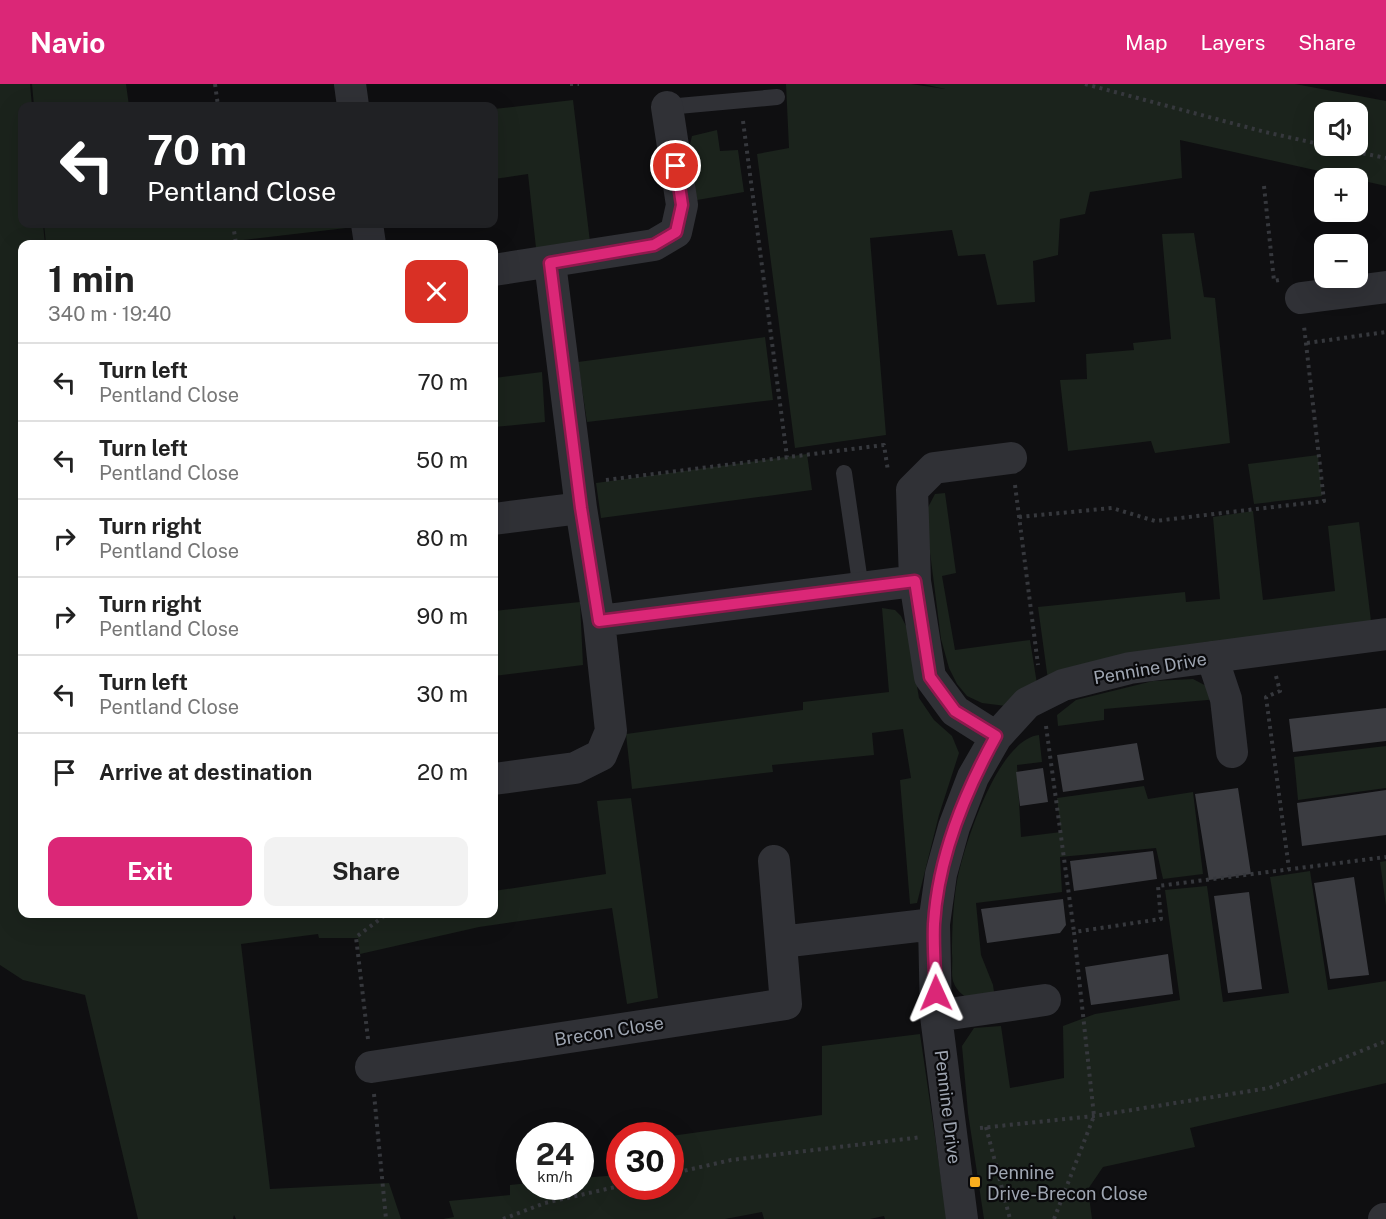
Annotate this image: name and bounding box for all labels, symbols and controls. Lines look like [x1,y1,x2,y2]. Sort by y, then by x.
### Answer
text: Navio [30,26,105,59]
text: Map [1125,30,1168,55]
text: Layers [1201,30,1265,55]
text: Share [1298,30,1356,55]
map controls [1314,102,1368,288]
button: sound [1314,102,1368,156]
text: 70 m [147,125,247,174]
icon: left [48,126,126,204]
pin [650,140,701,191]
icon: arrive [659,149,692,182]
button: + [1314,168,1368,222]
text: Pentland Close [147,175,336,207]
button: − [1314,234,1368,288]
text: 1 min [48,258,135,300]
button: close [405,260,468,323]
text: 340 m · 19:40 [48,302,172,326]
text: Turn left [99,357,188,383]
icon: left [48,366,81,399]
text: 70 m [417,369,468,395]
text: Pentland Close [99,383,239,407]
text: Turn left [99,435,188,461]
icon: left [48,444,81,477]
text: 50 m [416,447,468,473]
text: Pentland Close [99,461,239,485]
text: Turn right [99,513,202,539]
icon: right [48,522,81,555]
text: 80 m [416,525,468,551]
text: Pentland Close [99,539,239,563]
text: Turn right [99,591,202,617]
icon: right [48,600,81,633]
text: 90 m [417,603,468,629]
text: Pentland Close [99,617,239,641]
street label: Pennine Drive [1092,648,1208,688]
text: Turn left [99,669,188,695]
icon: left [48,678,81,711]
text: 30 m [416,681,468,707]
text: Pentland Close [99,695,239,719]
icon: arrive [48,756,81,789]
text: Arrive at destination [99,759,312,785]
text: 20 m [417,759,468,785]
button: Exit [48,837,252,906]
button: Share [264,837,468,906]
position arrow [904,961,968,1025]
street label: Brecon Close [553,1012,665,1050]
street label: Pennine Drive [931,1049,965,1165]
speed limit sign: 30 [606,1122,684,1200]
text: 24 [536,1136,574,1172]
place label: Pennine Drive-Brecon Close [987,1162,1148,1204]
text: km/h [537,1168,573,1185]
marker: Pennine Drive-Brecon Close [968,1175,982,1189]

